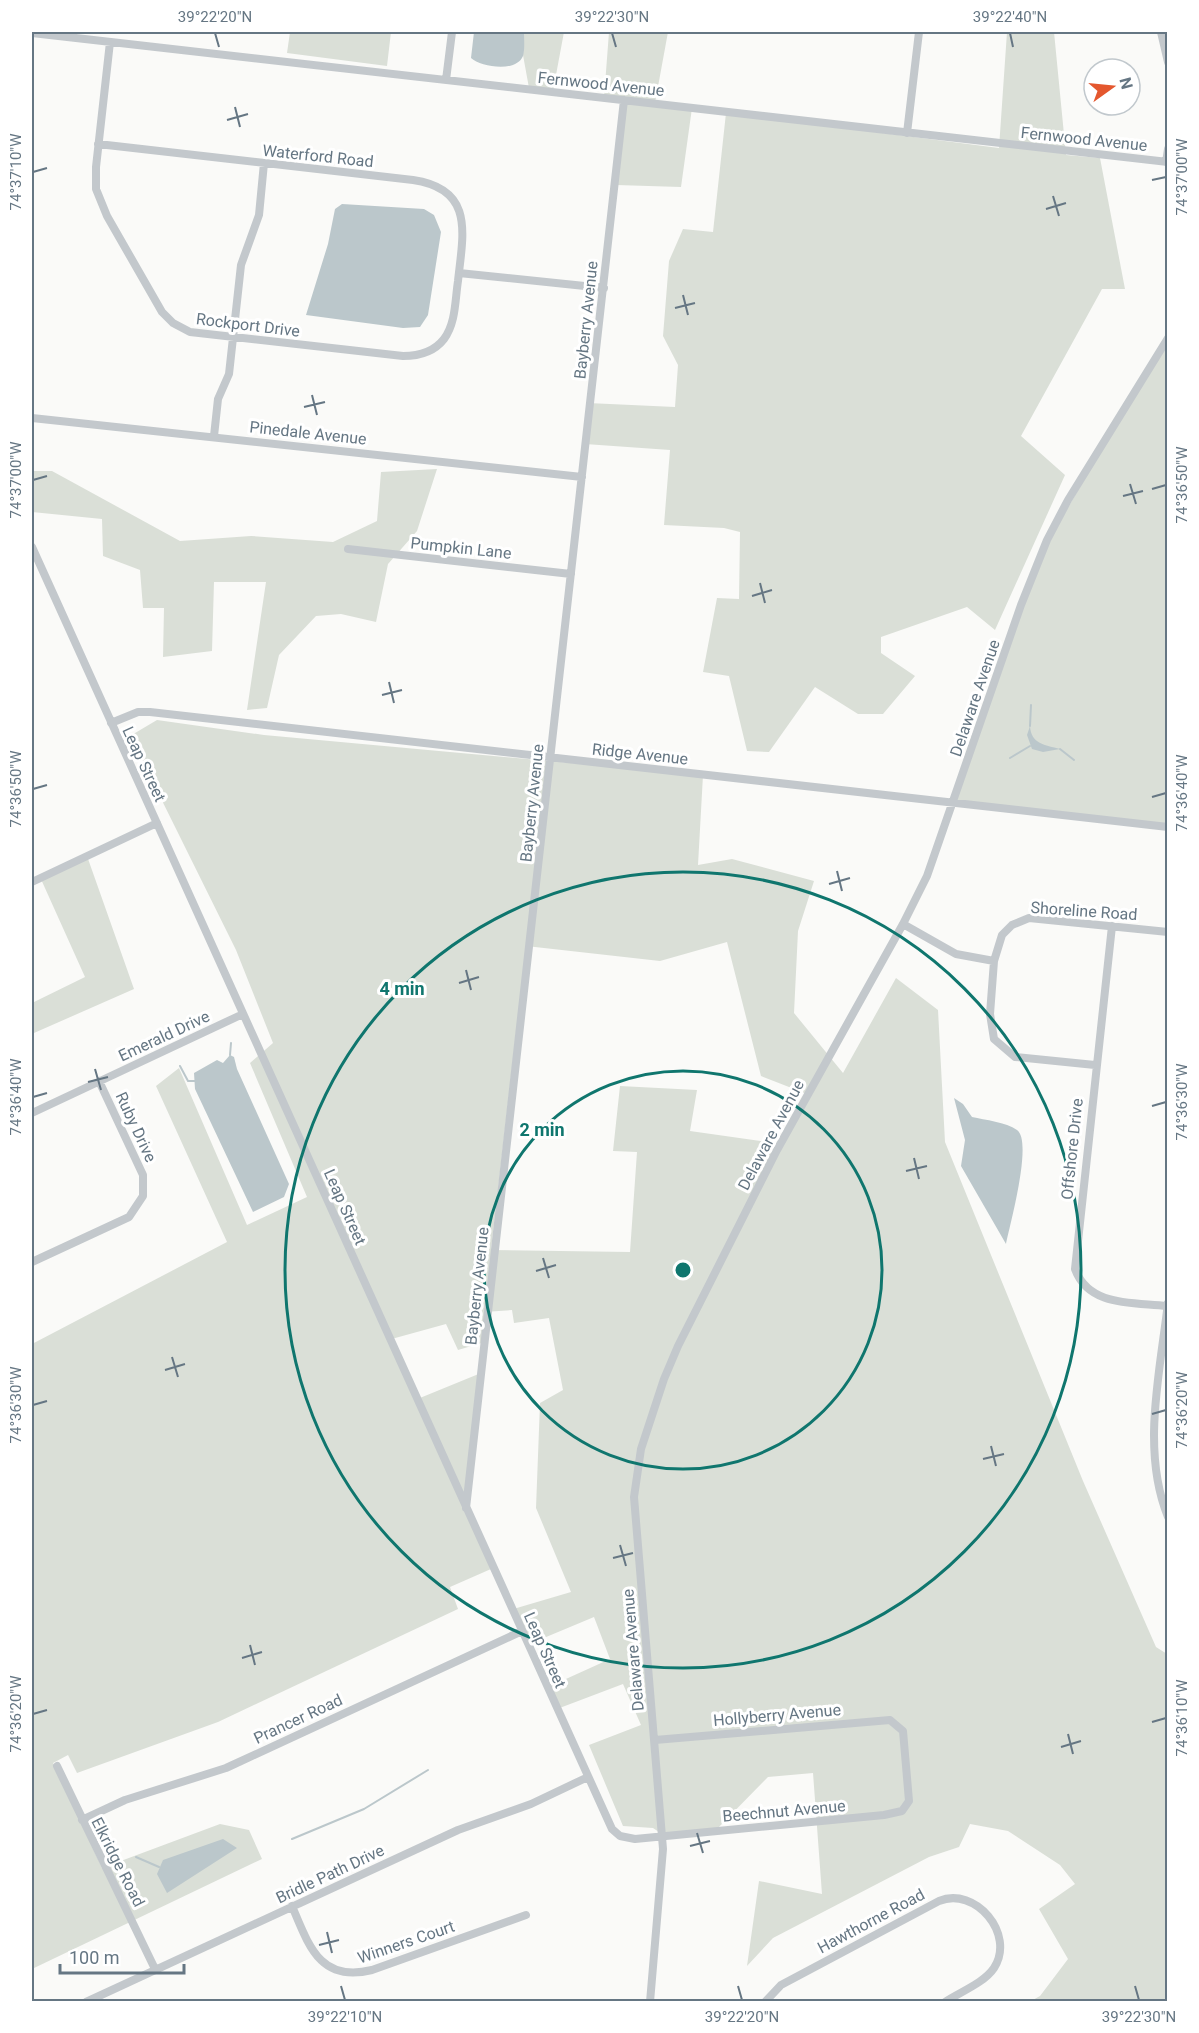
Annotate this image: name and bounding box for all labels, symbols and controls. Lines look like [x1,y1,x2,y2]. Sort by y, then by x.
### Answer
text: 39°22'20"N [178,8,252,26]
text: 39°22'30"N [575,8,649,26]
text: 39°22'40"N [973,8,1047,26]
north arrow [1082,57,1142,117]
street label: Fernwood Avenue [537,68,665,100]
text: N [1115,75,1137,91]
street label: Fernwood Avenue [1020,123,1148,155]
text: 74°37'10"W [7,134,25,210]
text: 74°37'00"W [1173,139,1191,215]
street label: Waterford Road [262,141,374,171]
street label: Bayberry Avenue [570,260,602,380]
street label: Rockport Drive [195,309,301,341]
street label: Pinedale Avenue [248,417,368,449]
text: 74°37'00"W [7,442,25,518]
text: 74°36'50"W [1173,447,1191,523]
street label: Pumpkin Lane [410,533,512,563]
street label: Delaware Avenue [946,637,1004,759]
street label: Leap Street [118,723,170,805]
street label: Ridge Avenue [591,740,689,768]
street label: Bayberry Avenue [516,743,548,863]
text: 74°36'50"W [7,751,25,827]
text: 74°36'40"W [1173,755,1191,831]
street label: Shoreline Road [1030,898,1138,924]
text: 4 min [379,978,425,999]
street label: Emerald Drive [115,1007,213,1065]
text: 74°36'40"W [7,1059,25,1135]
text: 74°36'30"W [1173,1064,1191,1140]
street label: Delaware Avenue [734,1077,808,1193]
street label: Ruby Drive [112,1089,160,1165]
street label: Offshore Drive [1057,1097,1087,1201]
text: 2 min [519,1119,565,1140]
street label: Leap Street [320,1166,370,1248]
street label: Bayberry Avenue [461,1226,493,1346]
centre of rings [673,1260,693,1280]
text: 74°36'30"W [7,1367,25,1443]
text: 74°36'20"W [1173,1372,1191,1448]
street label: Delaware Avenue [618,1588,648,1712]
street label: Leap Street [520,1609,570,1691]
text: 74°36'20"W [7,1676,25,1752]
text: 74°36'10"W [1173,1680,1191,1756]
street label: Prancer Road [251,1690,345,1748]
street label: Hollyberry Avenue [712,1700,842,1730]
street label: Beechnut Avenue [722,1796,846,1826]
street label: Elkridge Road [87,1814,149,1910]
street label: Bridle Path Drive [273,1841,387,1907]
street label: Hawthorne Road [814,1885,928,1957]
street label: Winners Court [355,1917,457,1967]
scale bar [60,1937,184,1975]
text: 100 m [69,1947,120,1968]
text: 39°22'10"N [308,2008,382,2026]
text: 39°22'20"N [705,2008,779,2026]
text: 39°22'30"N [1102,2008,1176,2026]

